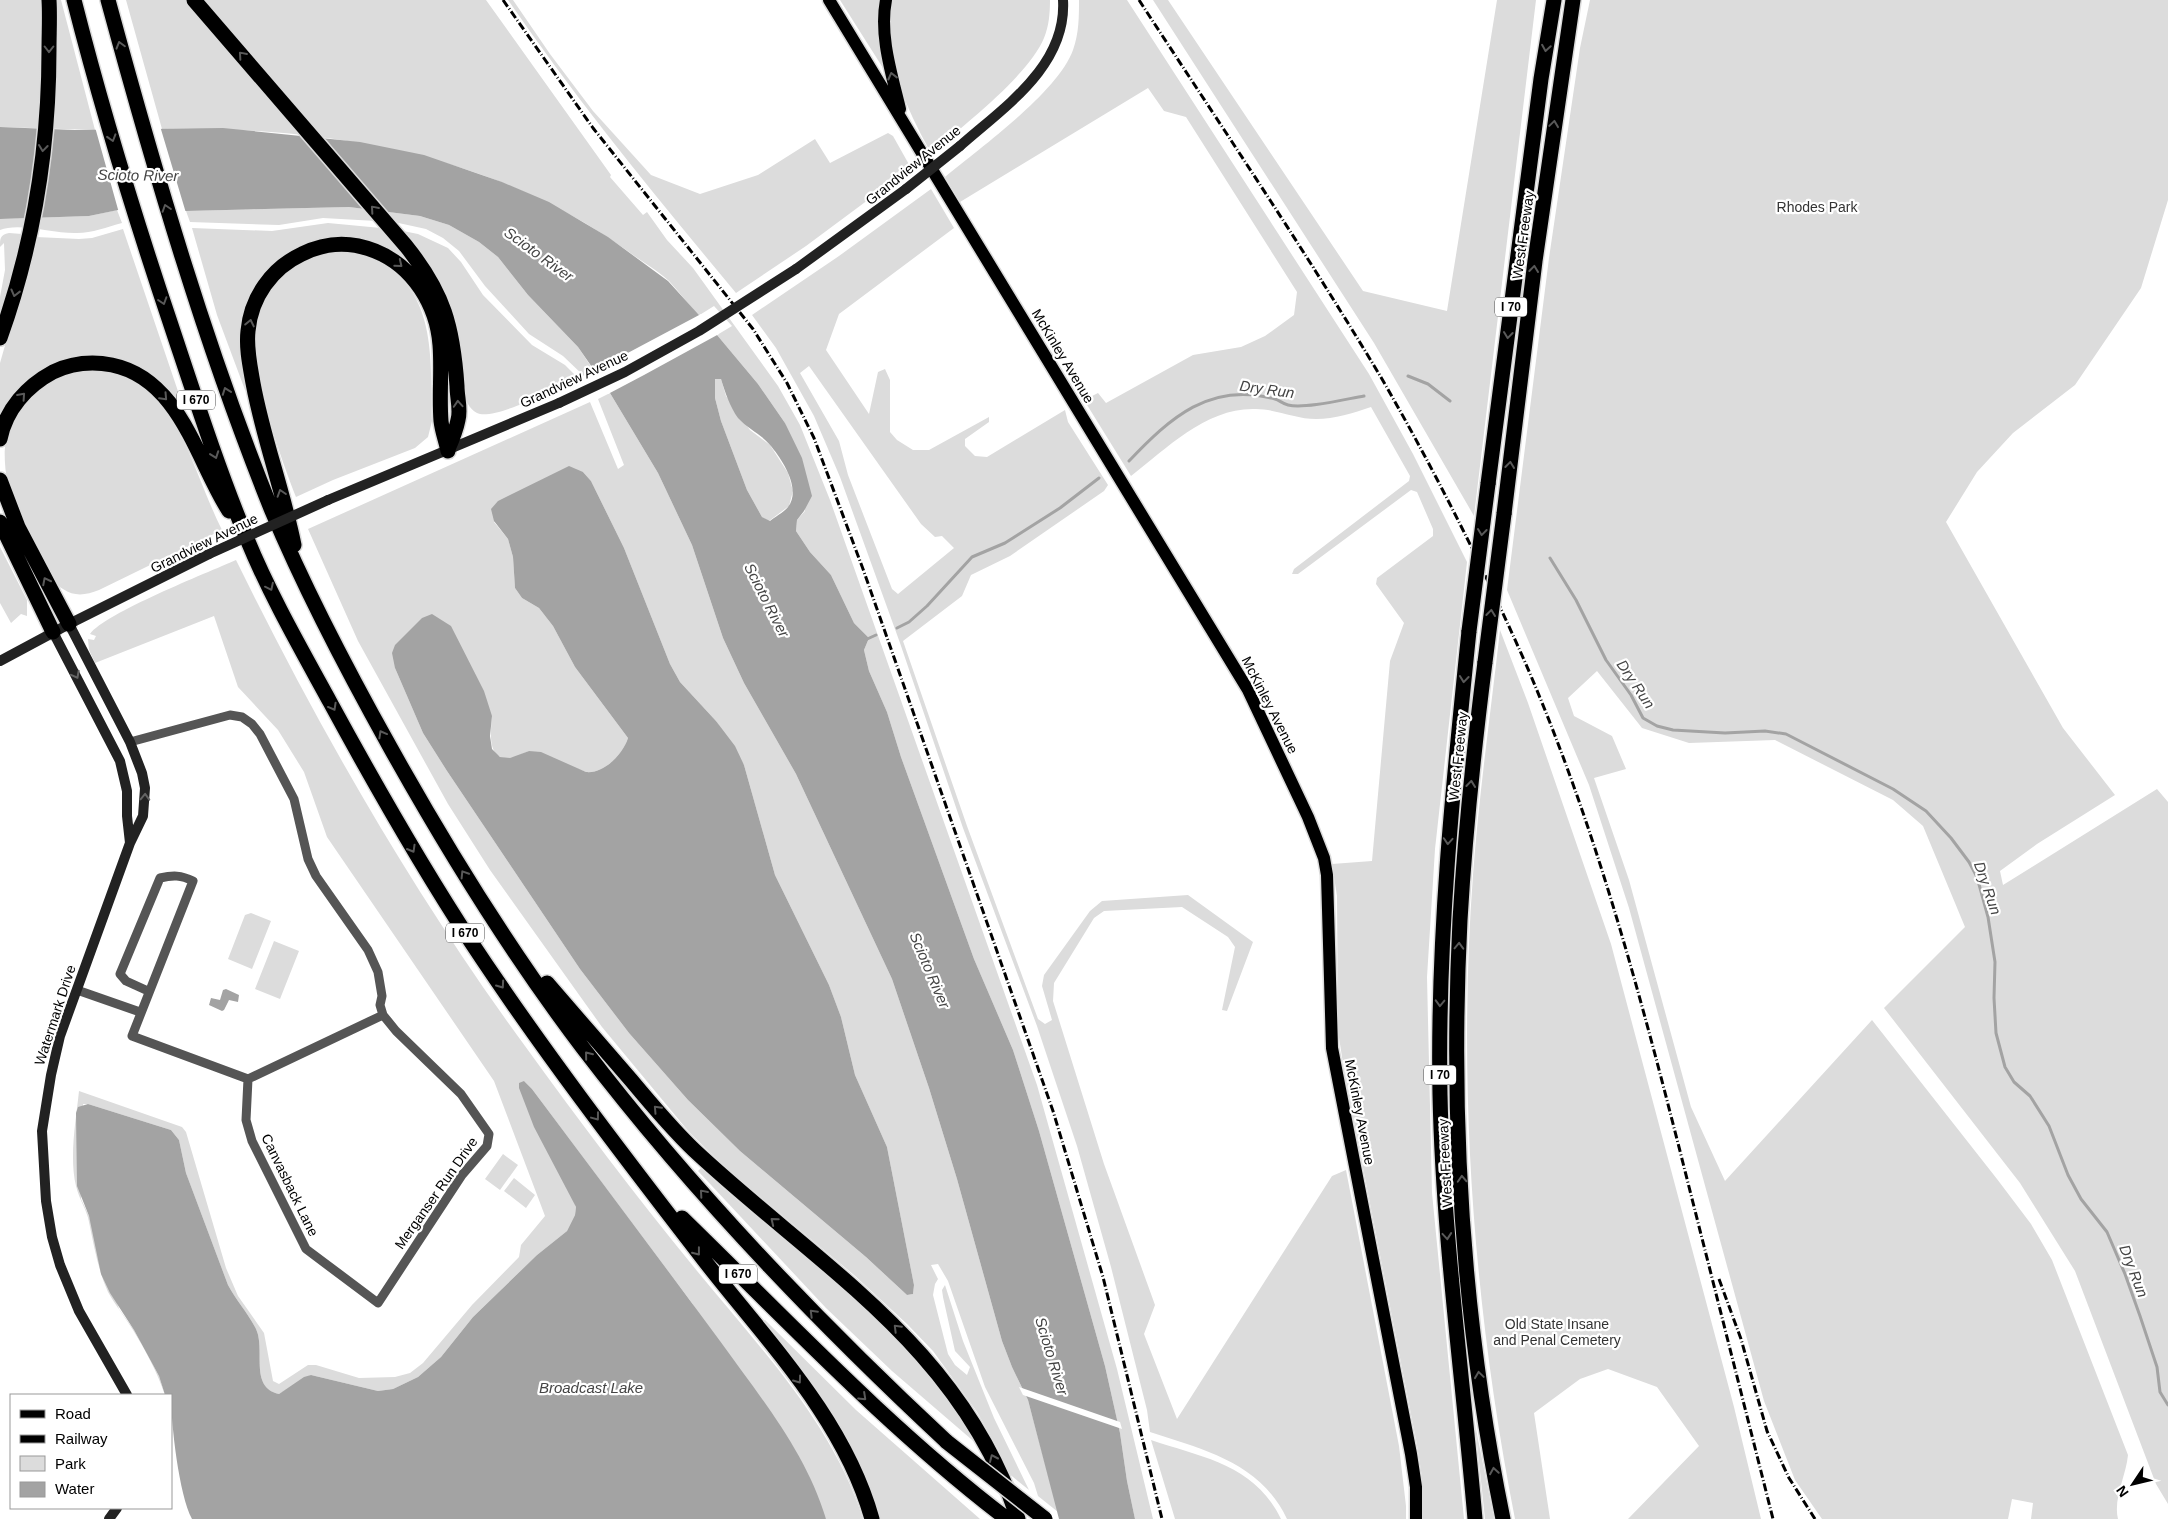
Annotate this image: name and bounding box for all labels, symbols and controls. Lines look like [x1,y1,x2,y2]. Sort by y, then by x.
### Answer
one-way arrow [115,41,126,49]
one-way arrow [1541,44,1552,52]
one-way arrow [44,45,54,53]
one-way arrow [239,51,248,60]
one-way arrow [887,72,898,81]
one-way arrow [1548,120,1559,128]
street label: Grandview Avenue [862,122,964,208]
one-way arrow [106,134,116,142]
one-way arrow [38,144,49,152]
water label: Scioto River [97,166,180,184]
street label: West Freeway [1509,190,1537,280]
park label: Rhodes Park [1777,199,1858,215]
one-way arrow [162,204,172,212]
one-way arrow [371,205,380,214]
water label: Scioto River [501,223,578,285]
one-way arrow [393,259,402,268]
one-way arrow [1528,265,1539,273]
one-way arrow [10,288,21,297]
one-way arrow [157,296,167,305]
road number: I 70 [1495,298,1527,316]
street label: McKinley Avenue [1029,306,1098,406]
one-way arrow [244,319,255,328]
one-way arrow [1503,330,1513,339]
street label: Grandview Avenue [517,347,631,411]
water label: Dry Run [1239,377,1295,401]
one-way arrow [222,387,232,396]
road number: I 670 [177,390,215,410]
one-way arrow [158,391,167,400]
one-way arrow [16,393,25,402]
one-way arrow [453,400,464,408]
one-way arrow [209,450,219,459]
one-way arrow [1504,461,1515,469]
one-way arrow [277,489,287,497]
street label: Grandview Avenue [148,510,260,576]
one-way arrow [1477,529,1488,537]
water label: Scioto River [741,560,793,641]
one-way arrow [42,577,52,586]
one-way arrow [264,582,274,591]
one-way arrow [1485,609,1496,617]
street label: McKinley Avenue [1239,654,1302,757]
water label: Dry Run [1614,656,1658,712]
one-way arrow [70,670,80,679]
one-way arrow [1459,676,1470,684]
one-way arrow [326,702,336,711]
street label: West Freeway [1445,711,1471,801]
one-way arrow [379,730,389,739]
one-way arrow [1465,780,1476,788]
one-way arrow [140,793,150,800]
one-way arrow [1443,837,1454,845]
one-way arrow [406,843,416,852]
water label: Dry Run [1971,859,2005,917]
one-way arrow [461,871,471,880]
road number: I 670 [446,924,484,942]
water label: Scioto River [906,929,954,1011]
one-way arrow [1454,942,1465,950]
street label: Watermark Drive [31,963,79,1067]
one-way arrow [495,979,504,989]
one-way arrow [1435,1000,1446,1008]
one-way arrow [585,1051,594,1060]
street label: McKinley Avenue [1342,1058,1378,1166]
road number: I 70 [1424,1066,1456,1084]
one-way arrow [653,1106,662,1115]
one-way arrow [590,1111,599,1121]
street label: West Freeway [1435,1118,1455,1208]
street label: Canvasback Lane [258,1131,322,1239]
street label: Merganser Run Drive [391,1134,481,1252]
one-way arrow [1456,1174,1467,1182]
one-way arrow [700,1190,709,1199]
one-way arrow [771,1218,780,1227]
one-way arrow [1441,1232,1452,1240]
water label: Dry Run [2116,1242,2152,1300]
one-way arrow [692,1246,700,1255]
road number: I 670 [719,1264,757,1284]
one-way arrow [810,1309,819,1318]
water label: Scioto River [1032,1315,1072,1398]
park label: Old State Insane and Penal Cemetery [1493,1316,1621,1348]
one-way arrow [894,1324,903,1333]
one-way arrow [1475,1371,1485,1380]
one-way arrow [792,1374,801,1383]
water label: Broadcast Lake [539,1379,643,1396]
one-way arrow [858,1391,867,1400]
legend [10,1394,172,1509]
text: Road [55,1405,91,1422]
text: Railway [55,1430,108,1447]
one-way arrow [989,1454,999,1463]
text: Park [55,1455,86,1472]
north arrow [2108,1459,2158,1509]
one-way arrow [1490,1467,1500,1476]
text: Water [55,1480,94,1497]
text: N [2113,1483,2132,1500]

